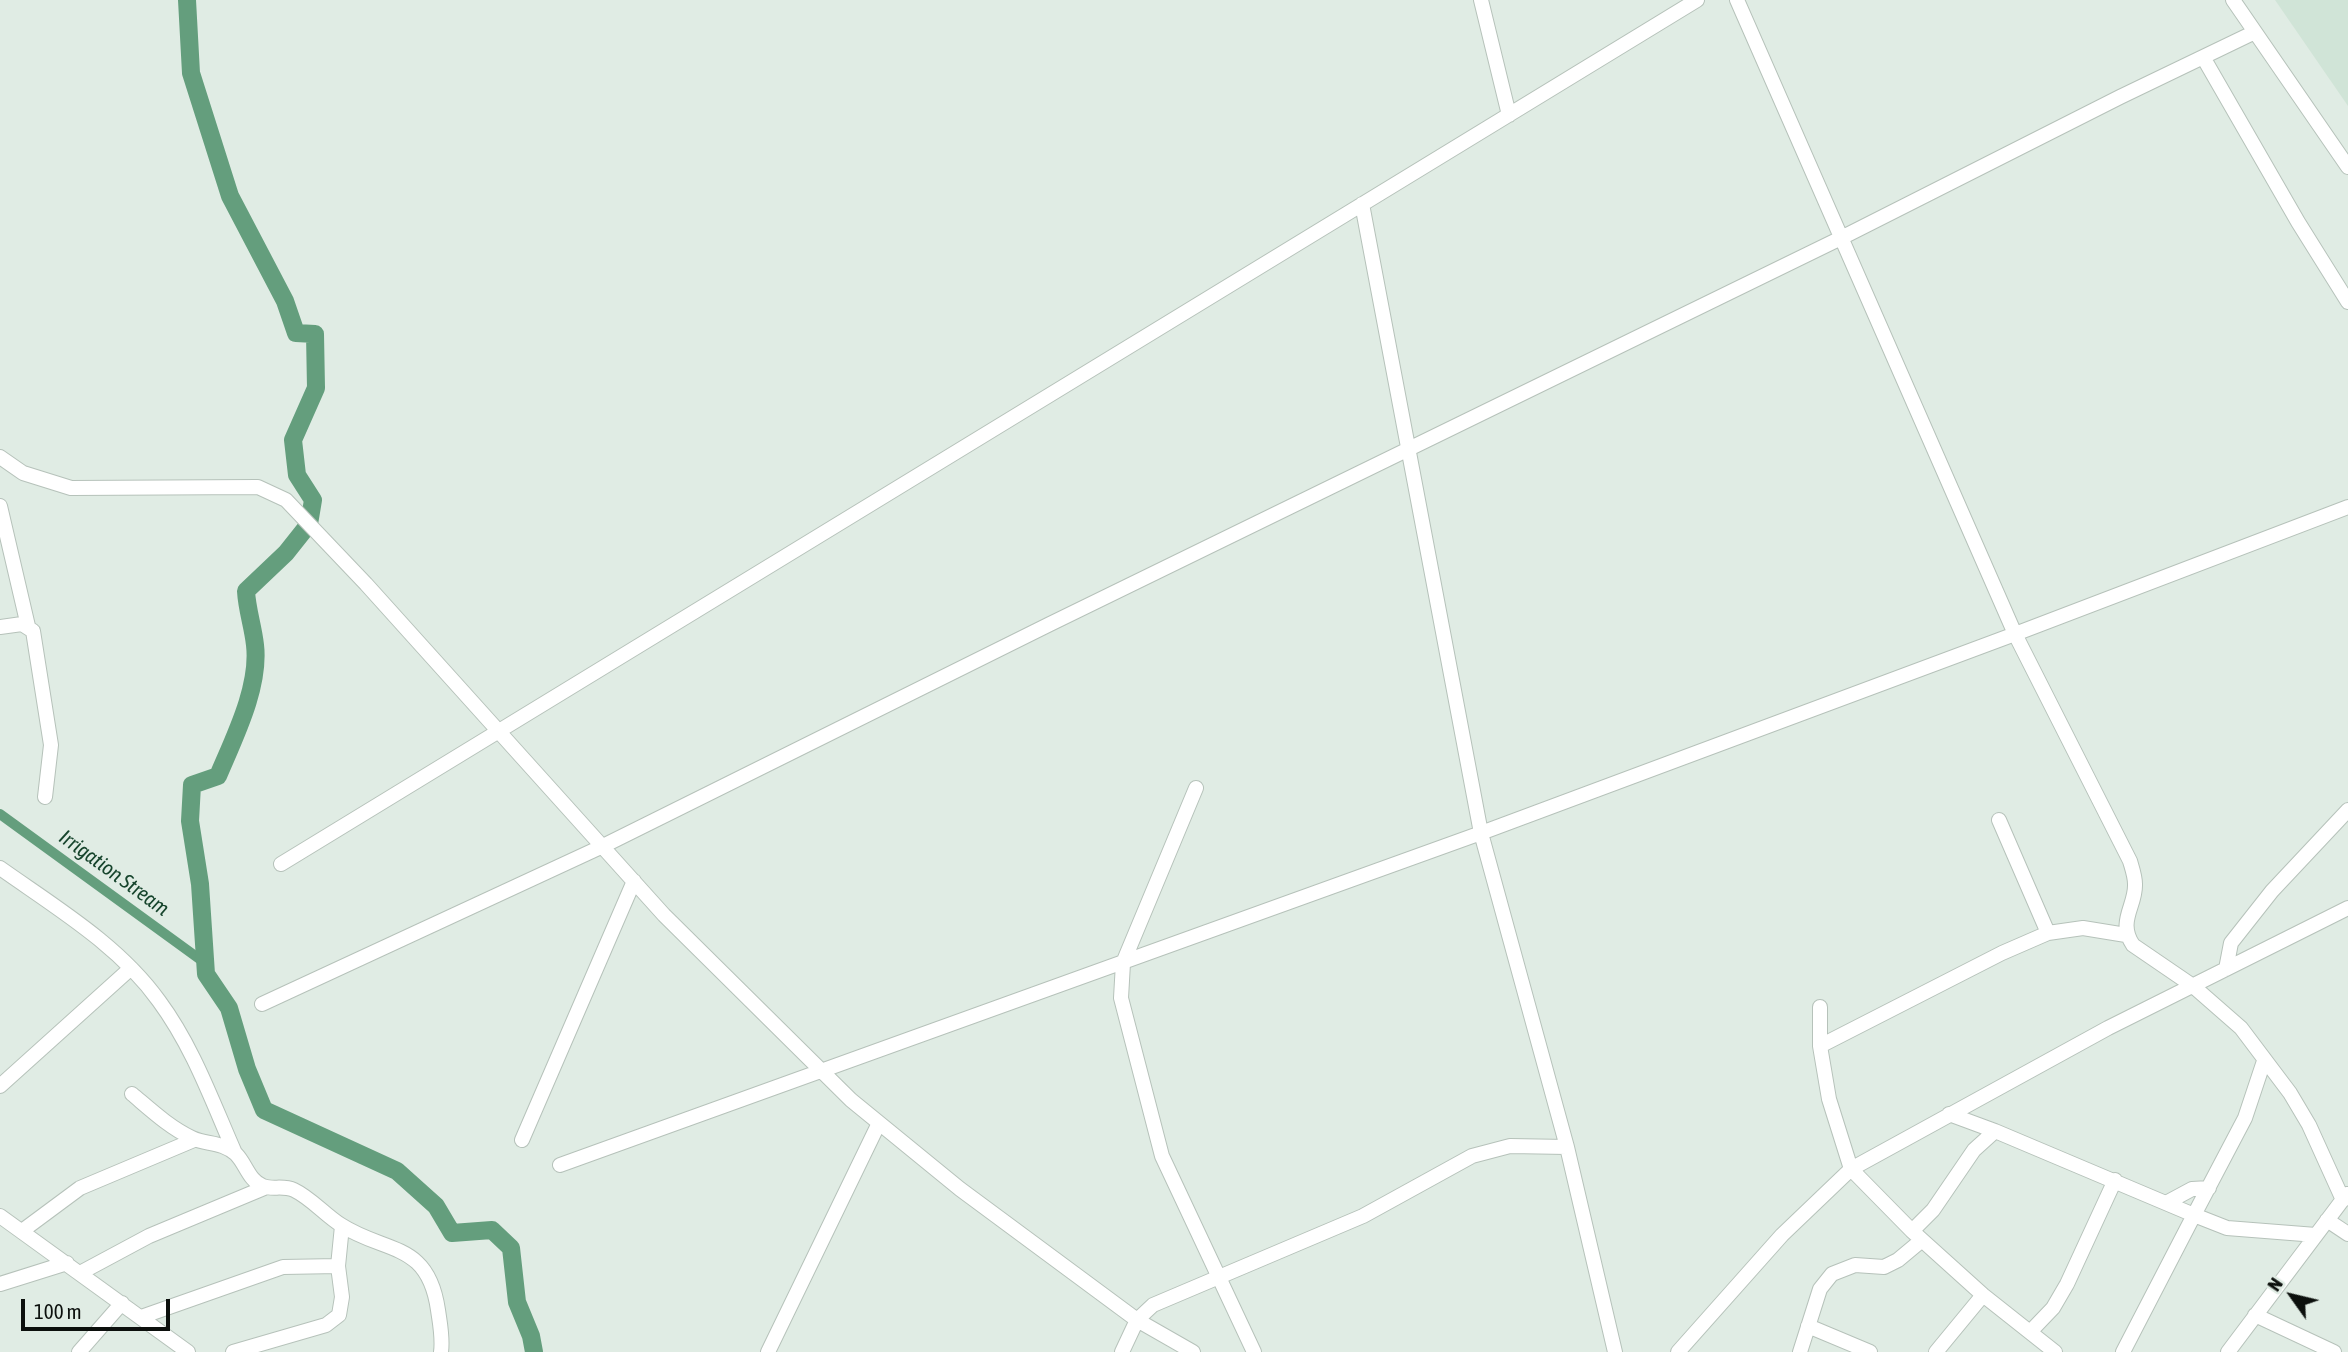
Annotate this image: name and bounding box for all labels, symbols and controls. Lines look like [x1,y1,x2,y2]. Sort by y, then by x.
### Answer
water label: Irrigation Stream [54,825,174,921]
north arrow [2257,1261,2327,1331]
text: N [2262,1273,2287,1295]
scale bar [24,1286,173,1330]
text: 100 m [34,1299,82,1323]

